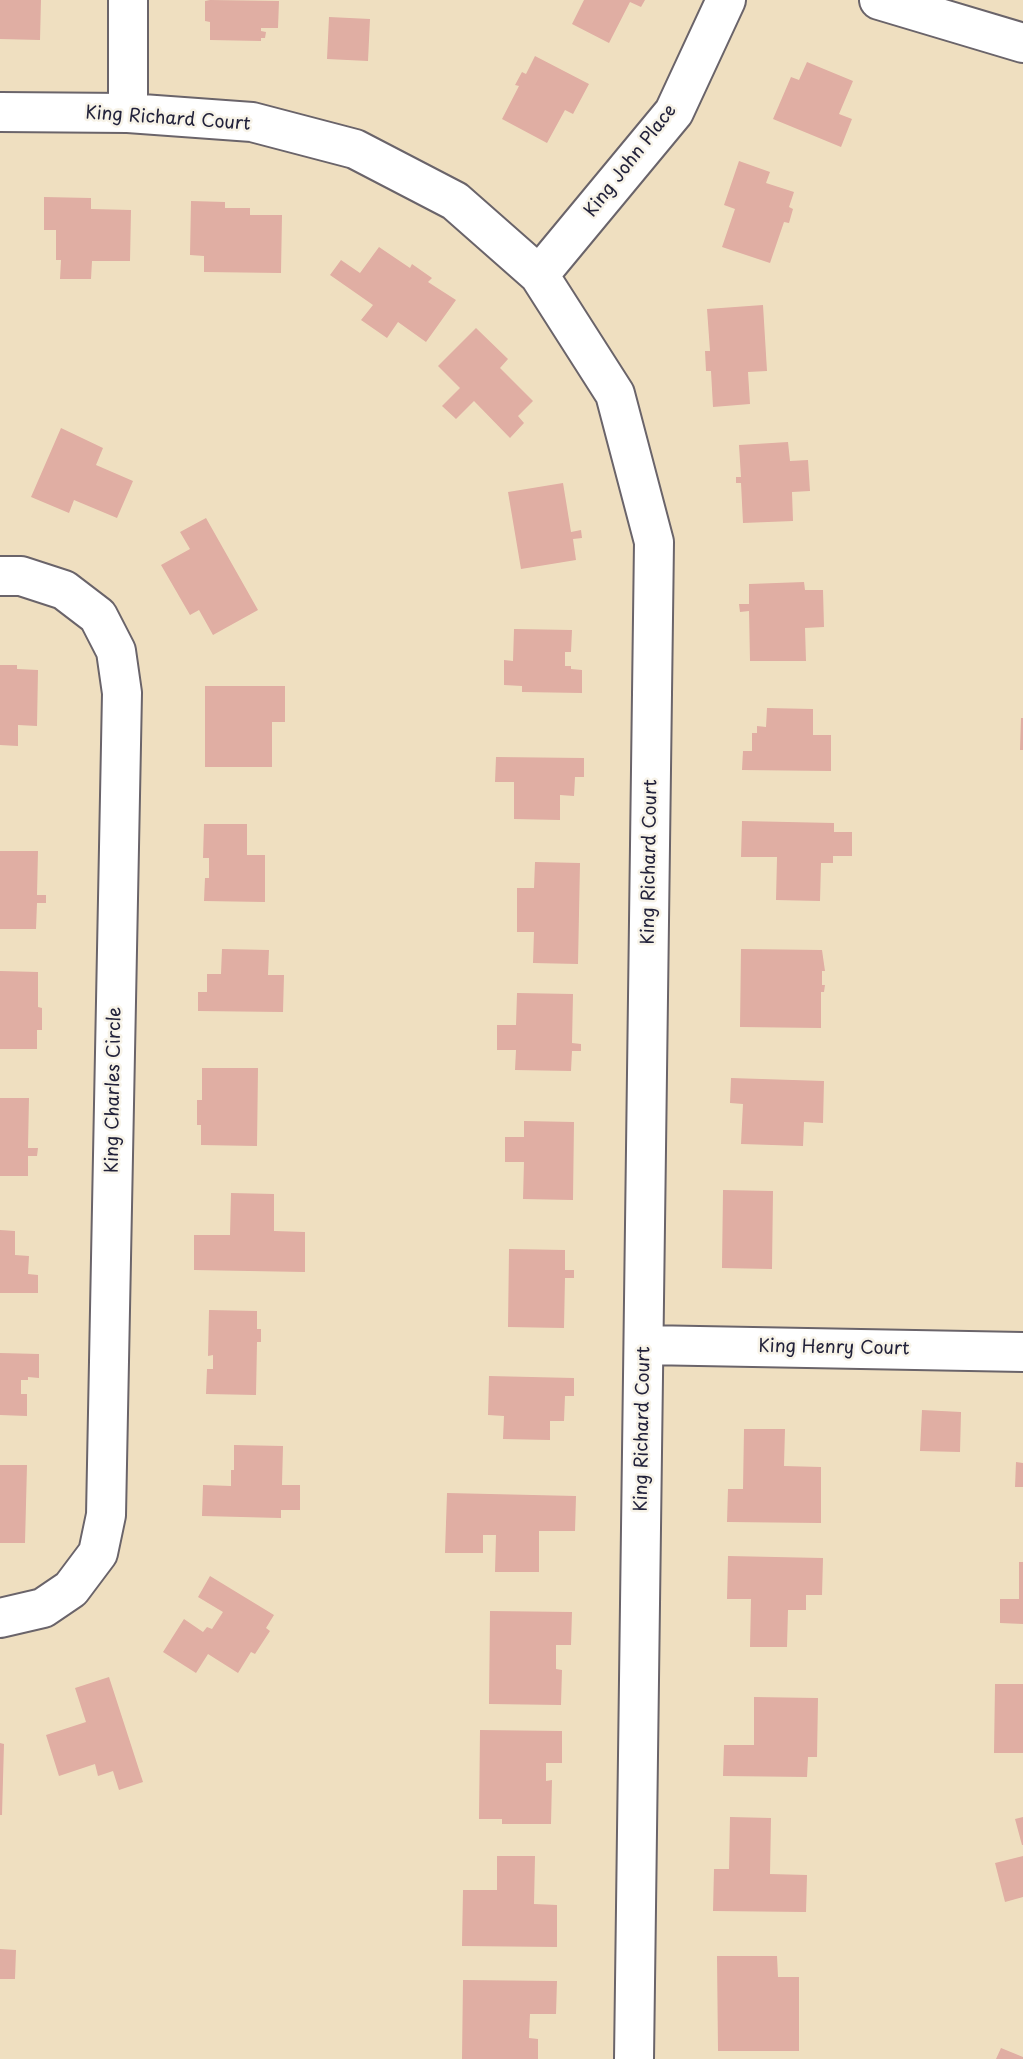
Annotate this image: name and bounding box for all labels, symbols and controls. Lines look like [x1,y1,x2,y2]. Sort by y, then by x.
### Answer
street label: King John Place [580,100,682,222]
street label: King Richard Court [85,102,251,136]
street label: King Richard Court [638,779,662,945]
street label: King Charles Circle [102,1007,126,1173]
street label: King Henry Court [758,1336,910,1360]
street label: King Richard Court [631,1346,655,1512]

